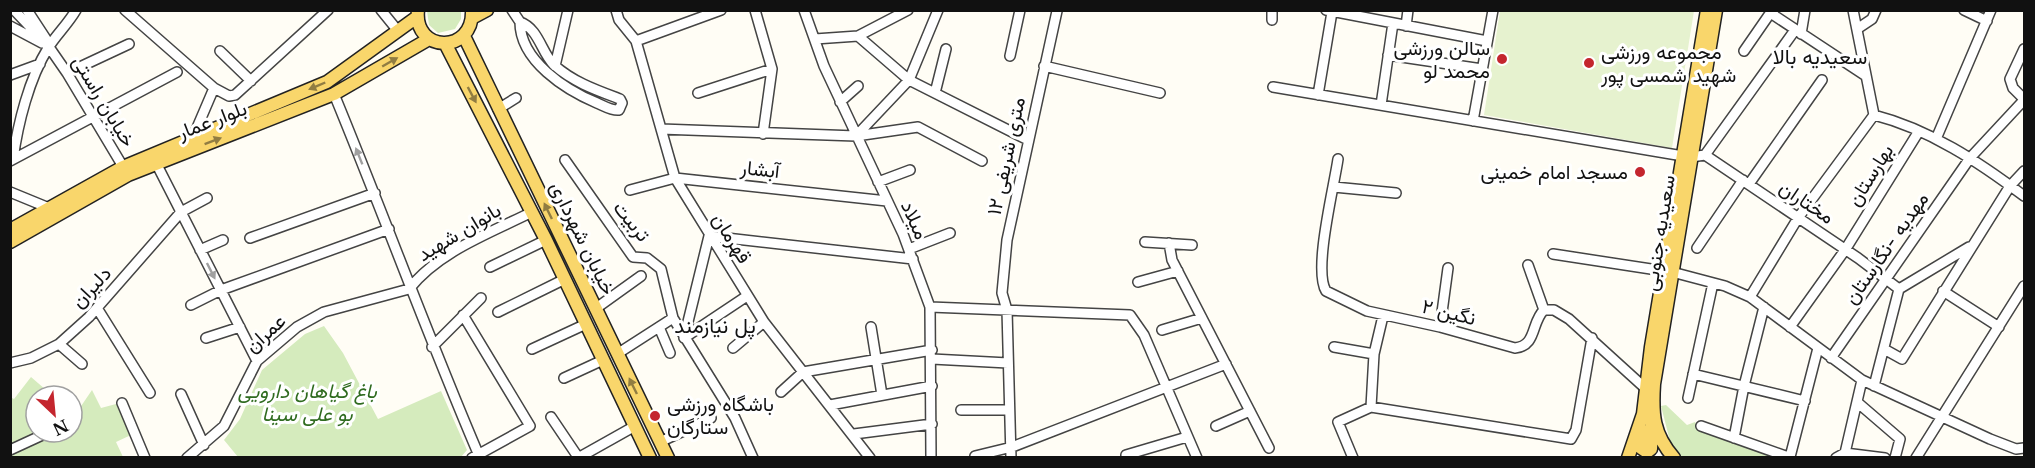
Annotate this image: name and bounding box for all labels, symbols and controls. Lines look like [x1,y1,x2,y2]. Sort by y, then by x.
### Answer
place label: سالن ورزشی محمد لو [1394,36,1490,84]
place label: مجموعه ورزشی شهید شمسی پور [1600,40,1736,89]
district label: سعيدیه بالا [1773,44,1867,70]
street label: خیابان راستی [67,51,141,152]
marker: سالن ورزشی محمد لو [1495,52,1509,66]
one-way arrow [382,56,398,67]
marker: مجموعه ورزشی شهید شمسی پور [1582,56,1596,70]
one-way arrow [308,82,326,91]
one-way arrow [467,87,477,104]
street label: ۱۲ متری شریفی [982,95,1031,217]
street label: بلوار عمار [173,96,250,145]
one-way arrow [204,136,222,146]
street label: بهارستان [1842,140,1899,211]
one-way arrow [354,146,364,164]
street label: آبشار [738,155,782,184]
place label: مسجد امام خمینی [1480,160,1628,185]
marker: مسجد امام خمینی [1633,165,1647,179]
street label: سعیدیه جنوبی [1638,173,1681,293]
street label: مختاران [1775,175,1839,230]
street label: خیابان شهرداری [544,177,621,299]
street label: مهدیه -نگارستان [1838,187,1934,309]
street label: تربیت [608,196,656,247]
street label: میلاد [896,197,934,243]
street label: بانوان شهید [413,198,506,267]
one-way arrow [543,202,552,219]
street label: قهرمان [706,208,757,268]
street label: دلیران [66,261,117,313]
one-way arrow [206,262,216,279]
street label: نگین ۲ [1420,294,1478,330]
street label: عمران [240,309,291,358]
district label: پل نیازمند [674,313,756,340]
one-way arrow [628,377,638,395]
park label: باغ گیاهان دارویی بو علی سینا [237,379,378,427]
north arrow [24,384,84,444]
place label: باشگاه ورزشی ستارگان [667,392,774,440]
marker: باشگاه ورزشی ستارگان [648,409,662,423]
text: N [49,415,72,440]

